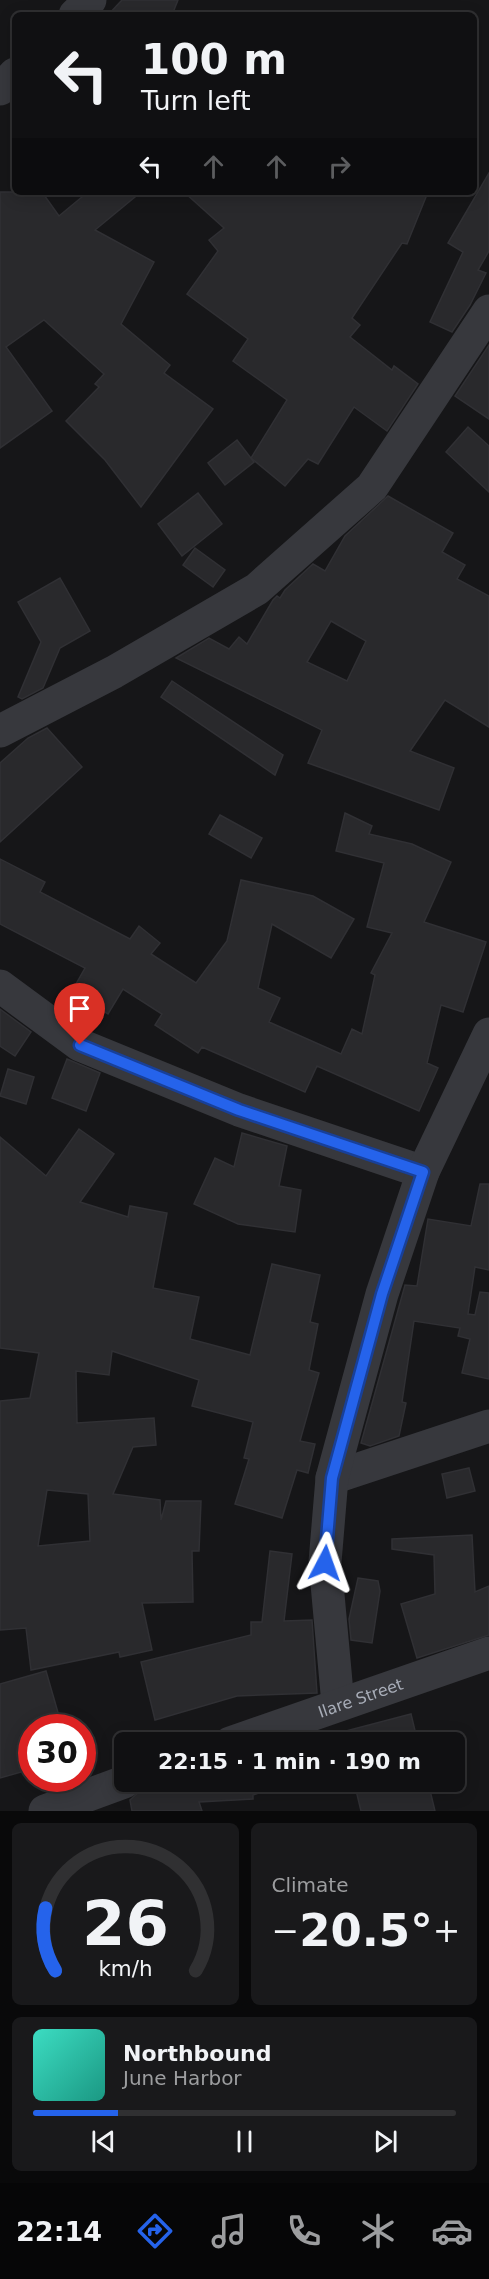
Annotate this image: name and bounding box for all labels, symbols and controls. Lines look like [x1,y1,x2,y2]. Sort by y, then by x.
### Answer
text: 100 m [141,35,287,84]
icon: left [42,36,120,114]
text: Turn left [141,85,251,116]
icon: left [134,150,167,183]
icon: ahead [197,150,230,183]
icon: ahead [260,150,293,183]
icon: right [323,150,356,183]
pin [54,983,105,1045]
icon: arrive [63,992,96,1025]
position arrow [293,1531,357,1595]
street label: Ilare Street [315,1675,406,1722]
speed limit sign: 30 [18,1714,96,1792]
text: 22:15 · 1 min · 190 m [158,1749,421,1774]
text: Climate [272,1873,348,1897]
text: 26 [82,1887,169,1960]
text: 20.5° [299,1904,433,1957]
text: − [272,1911,299,1950]
text: + [433,1911,460,1950]
text: km/h [98,1956,152,1981]
text: Northbound [123,2041,272,2066]
text: June Harbor [123,2066,242,2090]
icon: previous [87,2125,120,2158]
icon: pause [228,2125,261,2158]
icon: next [369,2125,402,2158]
icon: directions [134,2210,176,2252]
icon: music [208,2210,250,2252]
icon: phone [283,2210,325,2252]
icon: climate [357,2210,399,2252]
icon: car [431,2210,473,2252]
text: 22:14 [16,2216,102,2247]

